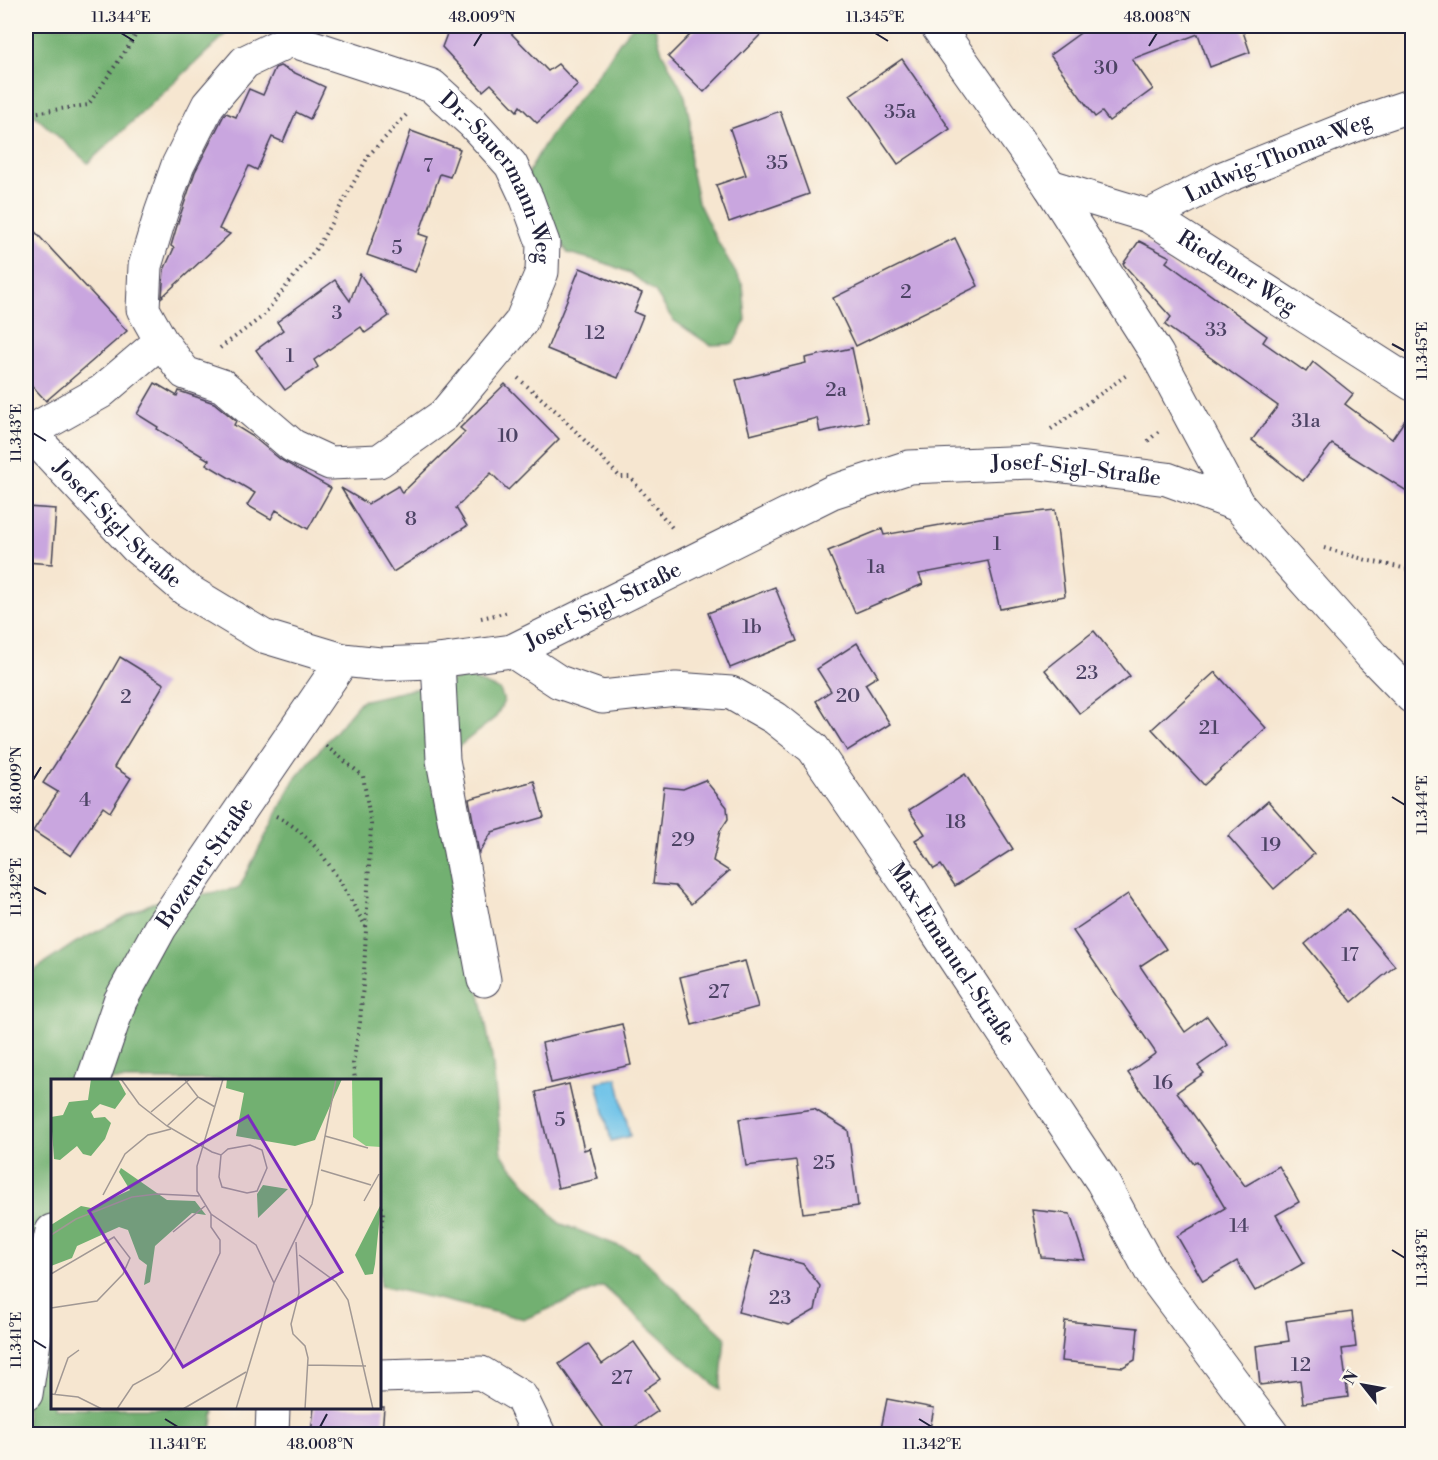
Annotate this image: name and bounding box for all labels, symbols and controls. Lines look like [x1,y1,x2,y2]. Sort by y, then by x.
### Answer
text: 11.344°E [91,8,151,27]
text: 48.009°N [448,8,516,27]
text: 11.345°E [846,8,904,27]
text: 48.008°N [1123,8,1191,27]
house number: 30 [1094,56,1118,81]
street label: Dr.-Sauermann-Weg [434,86,557,265]
house number: 35a [884,100,917,125]
street label: Ludwig-Thoma-Weg [1180,106,1376,209]
house number: 35 [766,151,788,176]
house number: 7 [423,154,433,179]
street label: Riedener Weg [1172,224,1302,321]
house number: 5 [391,236,403,261]
house number: 2 [900,280,912,305]
house number: 3 [331,301,343,326]
house number: 33 [1205,318,1227,343]
house number: 12 [585,321,605,346]
text: 11.345°E [1413,322,1432,380]
house number: 1 [286,344,295,369]
house number: 2a [825,378,848,403]
text: 11.343°E [7,404,26,462]
house number: 31a [1291,409,1322,434]
house number: 10 [497,424,519,449]
street label: Josef-Sigl-Straße [989,448,1162,492]
street label: Josef-Sigl-Straße [47,453,188,594]
house number: 8 [405,507,417,532]
house number: 1 [993,532,1002,557]
house number: 1a [867,555,886,580]
street label: Josef-Sigl-Straße [519,556,686,656]
house number: 1b [742,615,762,640]
house number: 23 [1076,661,1098,686]
house number: 20 [836,684,860,709]
house number: 2 [120,685,132,710]
house number: 21 [1199,716,1220,741]
text: 48.009°N [7,746,26,814]
text: 11.344°E [1413,775,1432,835]
house number: 4 [79,788,91,813]
street label: Bozener Straße [150,792,259,934]
house number: 18 [946,810,966,835]
house number: 29 [671,828,695,853]
house number: 19 [1261,833,1281,858]
street label: Max-Emanuel-Straße [883,857,1022,1050]
text: 11.342°E [7,858,26,916]
house number: 17 [1341,943,1359,968]
house number: 27 [708,980,730,1005]
house number: 16 [1153,1071,1173,1096]
inset map [51,1079,381,1409]
house number: 5 [554,1108,566,1133]
house number: 25 [813,1151,835,1176]
house number: 14 [1229,1214,1249,1239]
text: 11.343°E [1413,1229,1432,1287]
house number: 23 [769,1286,791,1311]
text: 11.341°E [7,1312,26,1368]
house number: 12 [1291,1353,1311,1378]
north arrow [1333,1355,1393,1415]
house number: 27 [611,1366,633,1391]
text: N [1339,1367,1363,1388]
text: 11.341°E [150,1435,206,1454]
text: 48.008°N [286,1435,354,1454]
text: 11.342°E [903,1435,961,1454]

